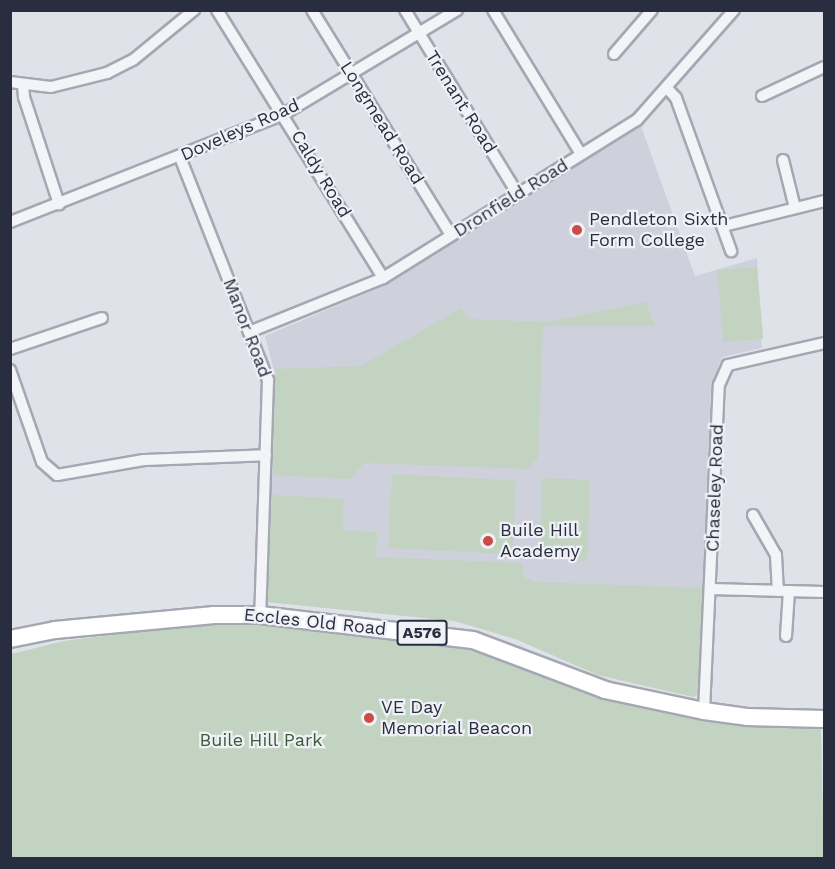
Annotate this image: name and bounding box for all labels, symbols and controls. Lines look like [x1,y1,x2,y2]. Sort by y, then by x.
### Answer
street label: Trenant Road [421,47,501,157]
street label: Longmead Road [335,57,429,189]
street label: Doveleys Road [177,94,303,166]
street label: Caldy Road [286,126,356,222]
street label: Dronfield Road [450,154,572,242]
place label: Pendleton Sixth Form College [589,209,728,252]
marker: Pendleton Sixth Form College [570,223,584,237]
street label: Manor Road [218,275,276,381]
street label: Chaseley Road [702,423,728,553]
place label: Buile Hill Academy [500,520,580,562]
marker: Buile Hill Academy [481,534,495,548]
street label: Eccles Old Road [243,604,387,640]
road number: A576 [396,620,448,646]
place label: VE Day Memorial Beacon [381,697,533,740]
marker: VE Day Memorial Beacon [362,711,376,725]
park label: Buile Hill Park [199,729,323,751]

